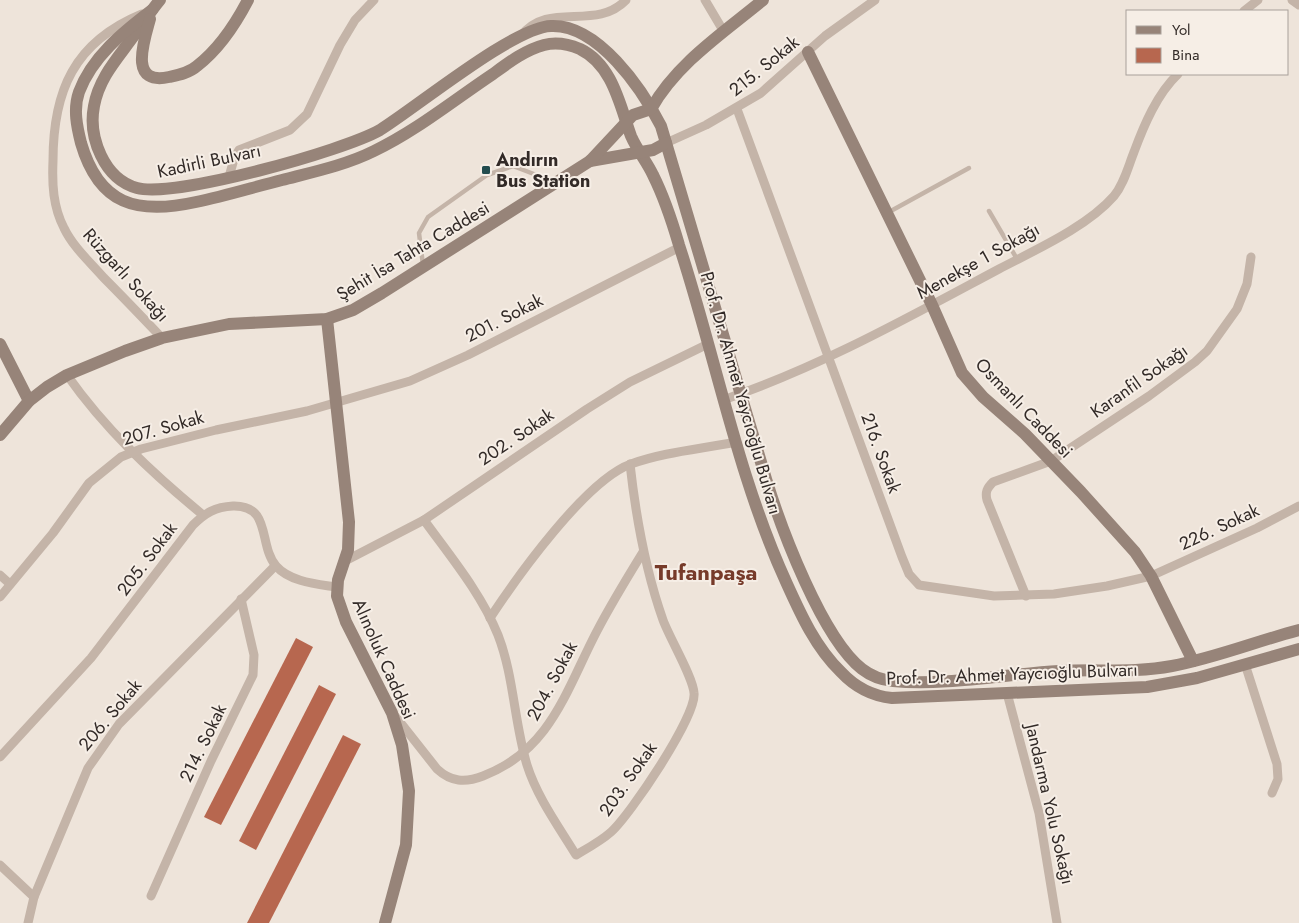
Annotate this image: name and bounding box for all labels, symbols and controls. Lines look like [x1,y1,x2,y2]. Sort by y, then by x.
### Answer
legend [1126,10,1289,75]
text: Yol [1172,19,1191,41]
street label: 215. Sokak [723,30,805,102]
text: Bina [1172,44,1199,66]
street label: Kadirli Bulvarı [155,137,263,185]
place label: Andırın Bus Station [495,147,590,194]
marker: Andırın Bus Station [480,164,492,176]
street label: Şehit İsa Tahta Caddesi [332,195,494,307]
street label: Menekşe 1 Sokağı [912,216,1044,306]
street label: Rüzgarlı Sokağı [77,222,175,328]
street label: Prof. Dr. Ahmet Yaycıoğlu Bulvarı [694,268,788,518]
street label: 201. Sokak [461,287,547,349]
street label: Karanfil Sokağı [1085,338,1193,424]
street label: Osmanlı Caddesi [969,352,1079,464]
street label: 202. Sokak [473,402,559,472]
street label: 207. Sokak [119,404,207,452]
street label: 216. Sokak [854,409,908,497]
street label: 226. Sokak [1175,497,1263,557]
street label: 205. Sokak [111,517,183,601]
district label: Tufanpaşa [655,556,757,588]
street label: Alınoluk Caddesi [346,595,422,723]
street label: 204. Sokak [520,637,584,725]
street label: Prof. Dr. Ahmet Yaycıoğlu Bulvarı [886,657,1138,691]
street label: 206. Sokak [72,673,148,756]
street label: 214. Sokak [173,700,233,786]
street label: Jandarma Yolu Sokağı [1018,719,1081,887]
street label: 203. Sokak [593,736,663,822]

